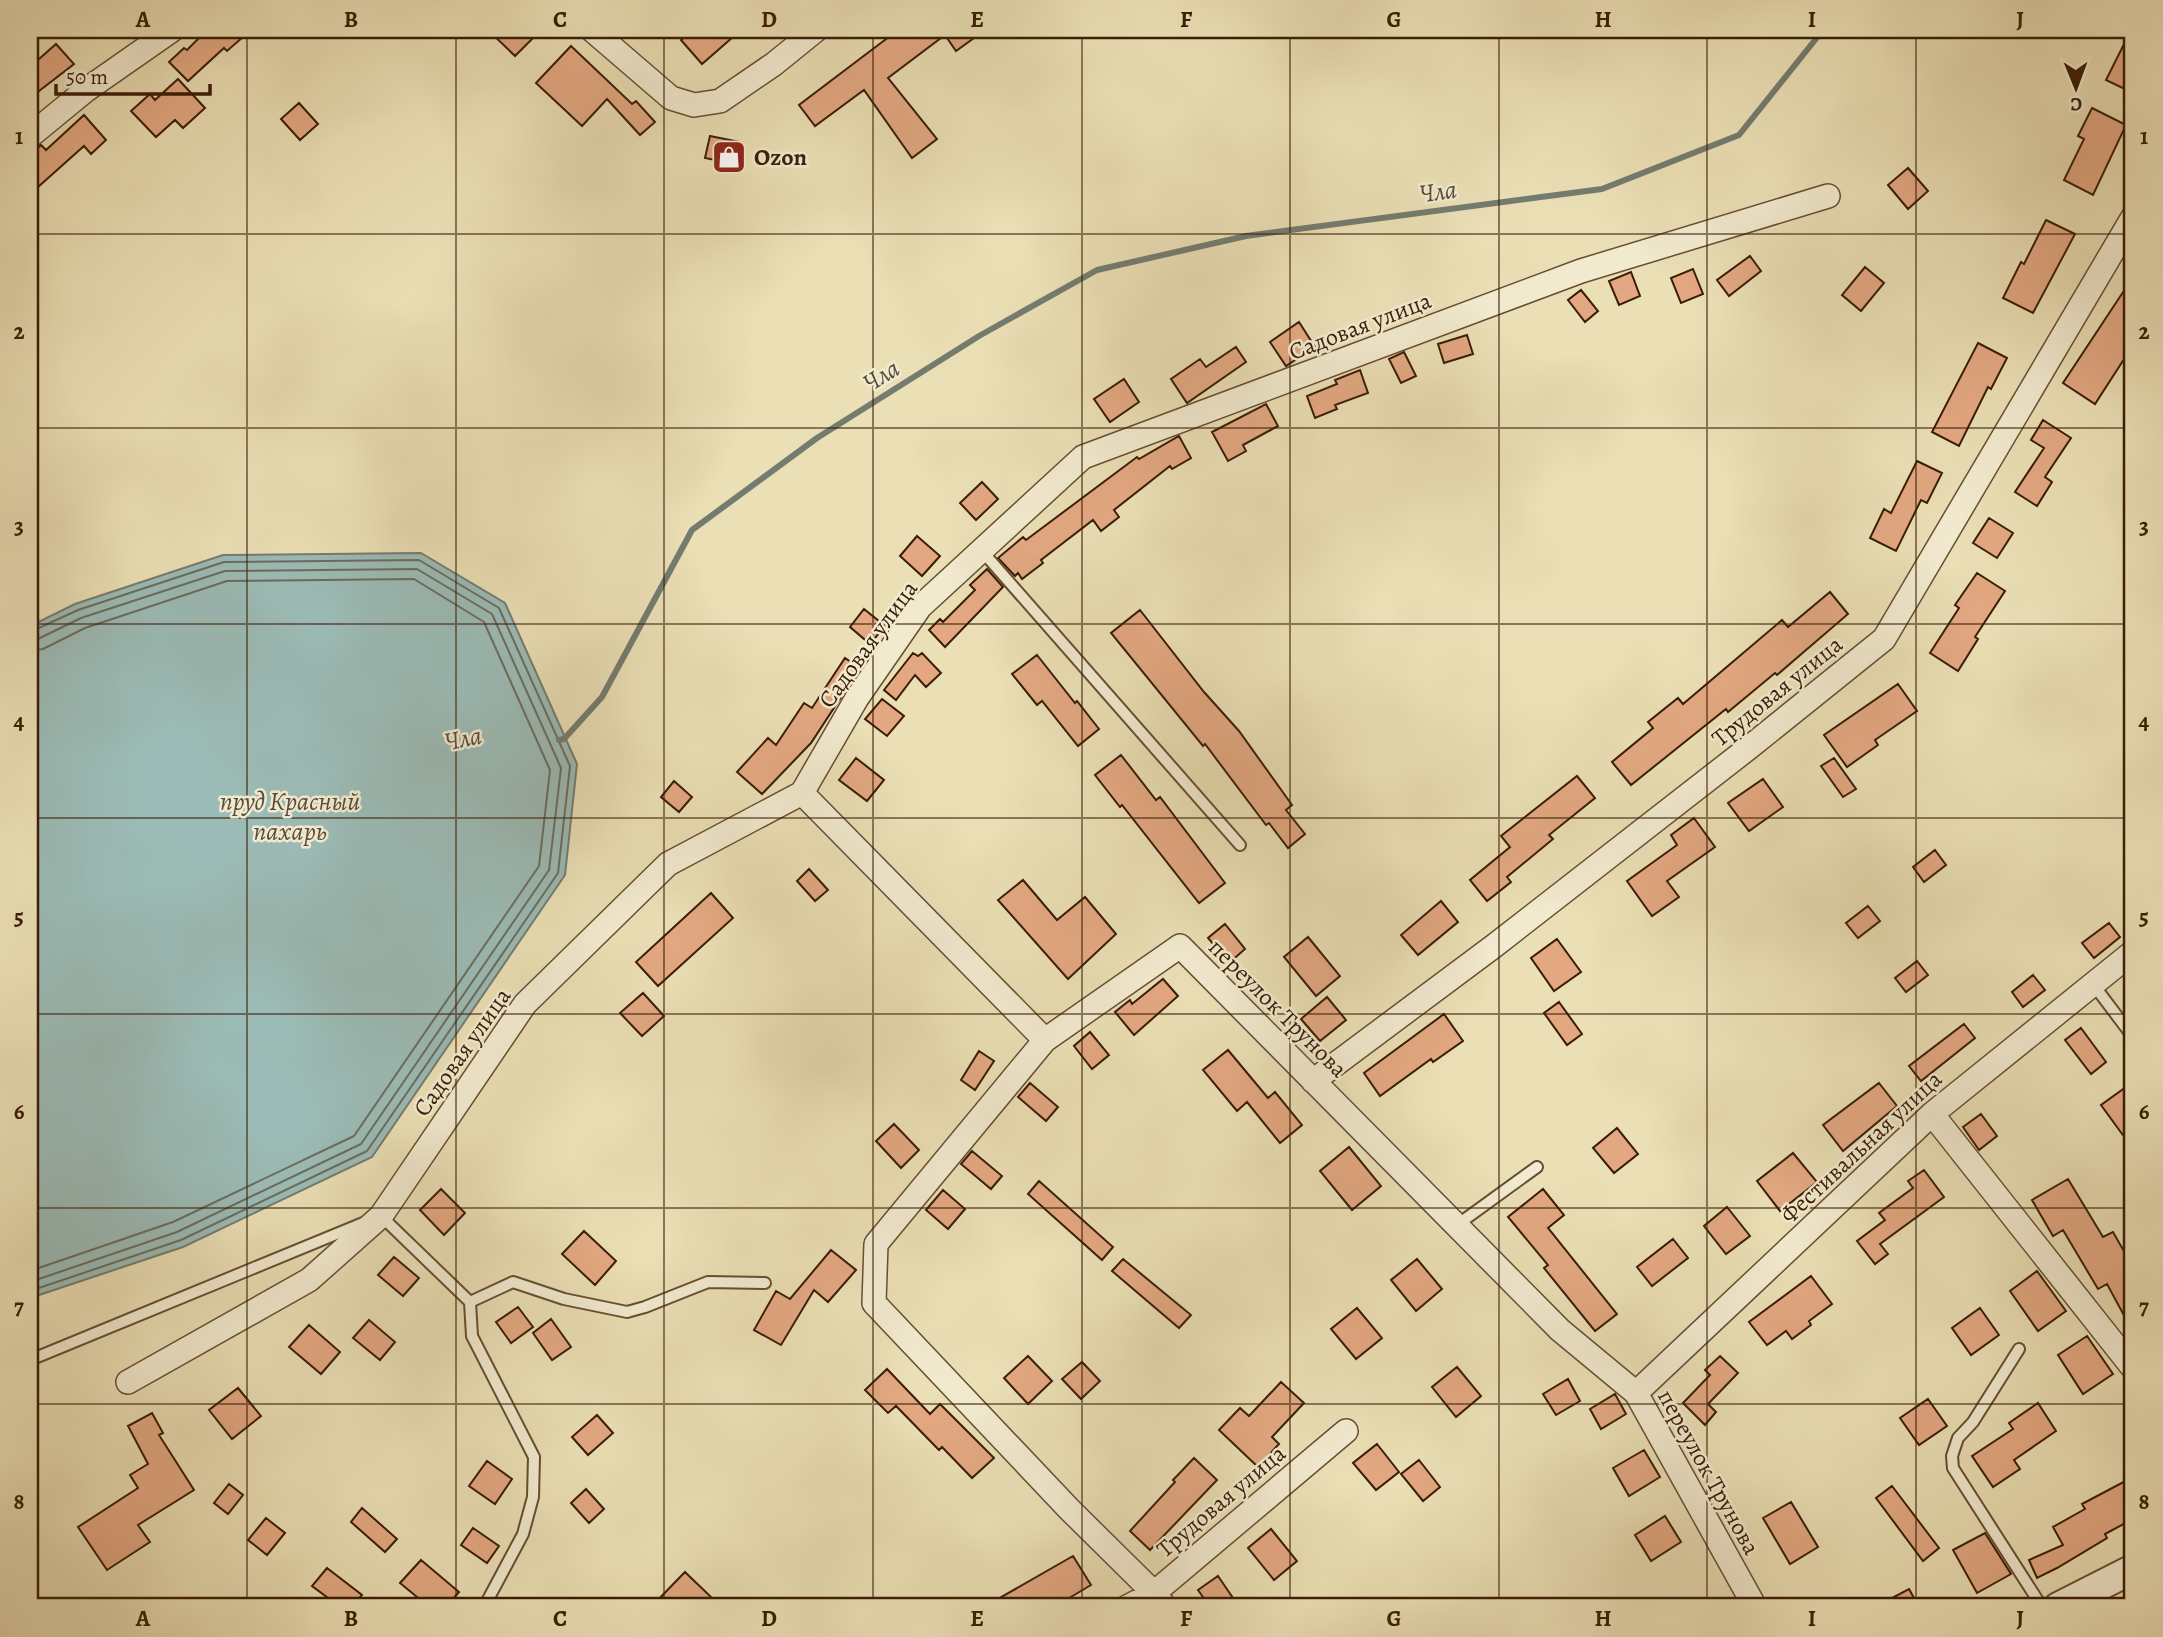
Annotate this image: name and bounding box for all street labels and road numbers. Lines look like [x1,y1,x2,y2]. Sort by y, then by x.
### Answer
street label: Садовая улица [1284,284,1436,368]
street label: Садовая улица [811,574,925,714]
street label: Трудовая улица [1705,628,1849,754]
street label: переулок Трунова [1201,931,1355,1085]
street label: Садовая улица [406,981,518,1123]
street label: Фестивальная улица [1773,1064,1949,1230]
street label: переулок Трунова [1650,1384,1768,1560]
street label: Трудовая улица [1150,1437,1292,1565]

